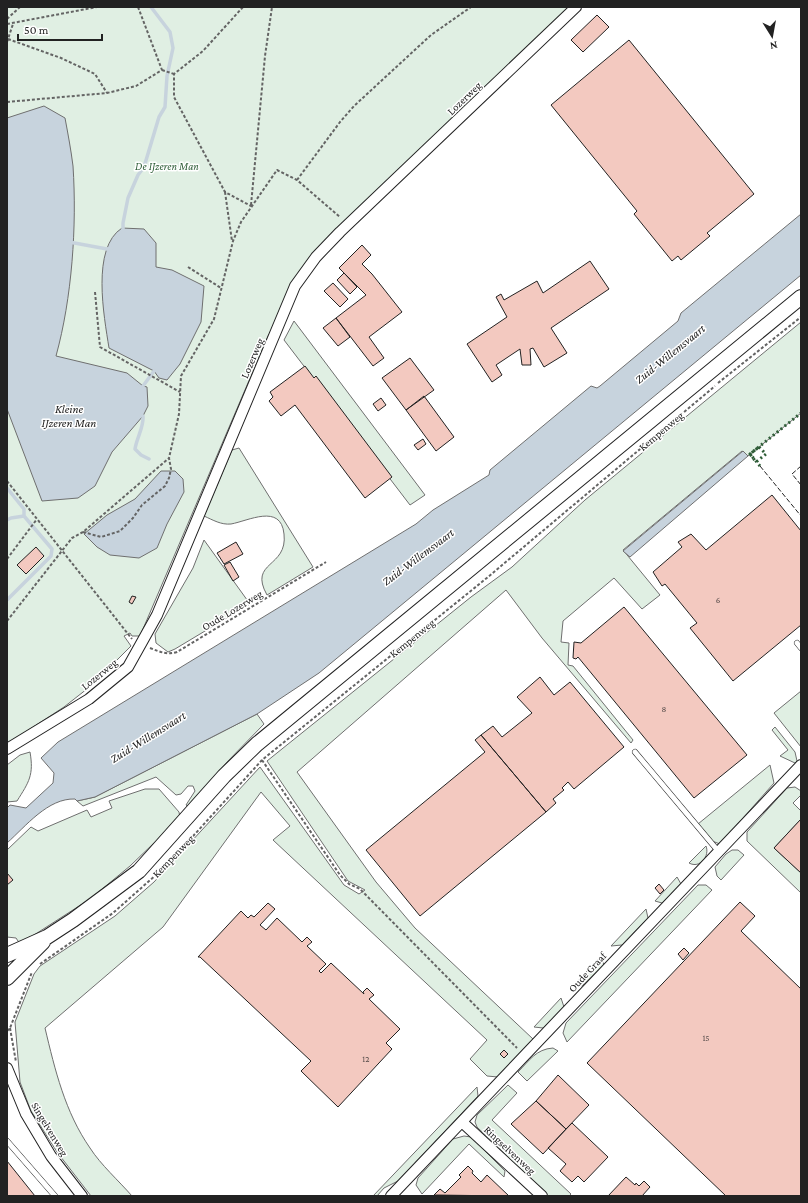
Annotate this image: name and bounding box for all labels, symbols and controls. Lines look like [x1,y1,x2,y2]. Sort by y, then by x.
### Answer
scale bar [18,16,102,42]
north arrow [752,16,792,56]
text: 50 m [24,23,49,37]
text: N [769,39,779,53]
street label: Lozerweg [445,78,485,118]
park label: De IJzeren Man [135,160,199,173]
water label: Zuid-Willemsvaart [632,321,708,387]
street label: Lozerweg [238,335,267,380]
water label: Kleine IJzeren Man [42,402,96,430]
street label: Kempenweg [636,408,687,454]
water label: Zuid-Willemsvaart [379,525,457,589]
street label: Oude Lozerweg [200,587,266,634]
house number: 6 [716,595,721,605]
street label: Kempenweg [387,616,438,661]
street label: Lozerweg [79,656,120,693]
house number: 8 [662,704,667,714]
water label: Zuid-Willemsvaart [108,708,189,766]
street label: Kempenweg [150,832,197,880]
street label: Oude Graaf [566,949,609,994]
house number: 15 [702,1033,710,1043]
house number: 12 [362,1054,370,1064]
street label: Singelvenweg [28,1100,71,1159]
street label: Ringselvenweg [481,1123,539,1178]

